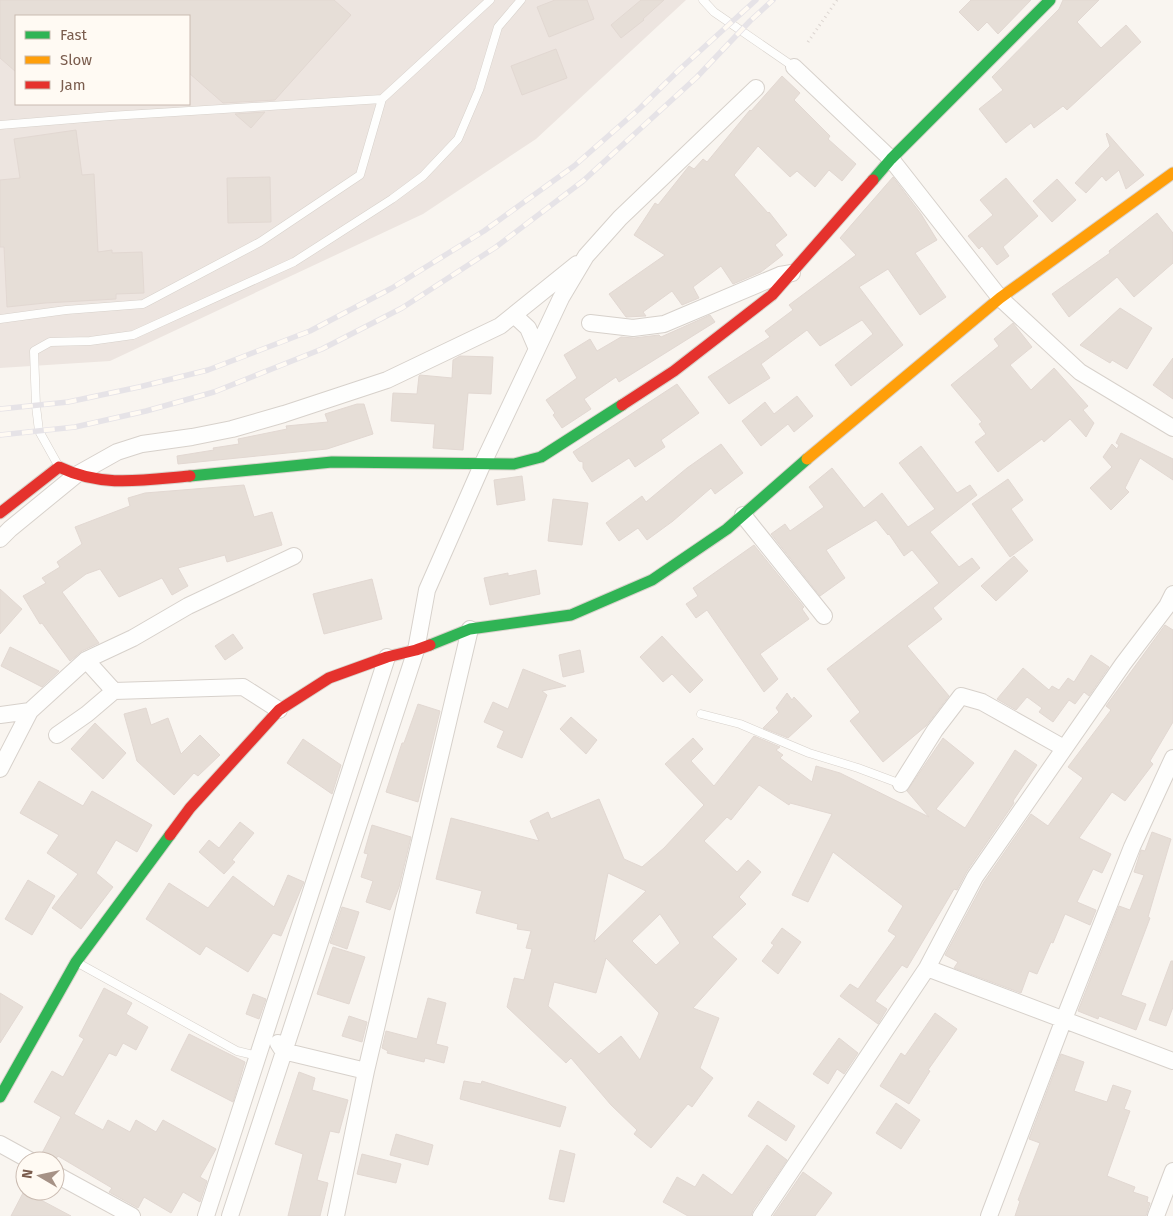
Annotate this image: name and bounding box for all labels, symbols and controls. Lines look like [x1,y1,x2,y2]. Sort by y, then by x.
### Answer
legend [15,15,190,105]
text: Fast [60,26,87,44]
text: Slow [60,51,92,69]
text: Jam [60,76,86,94]
north arrow [15,1151,65,1201]
text: N [19,1168,37,1180]

